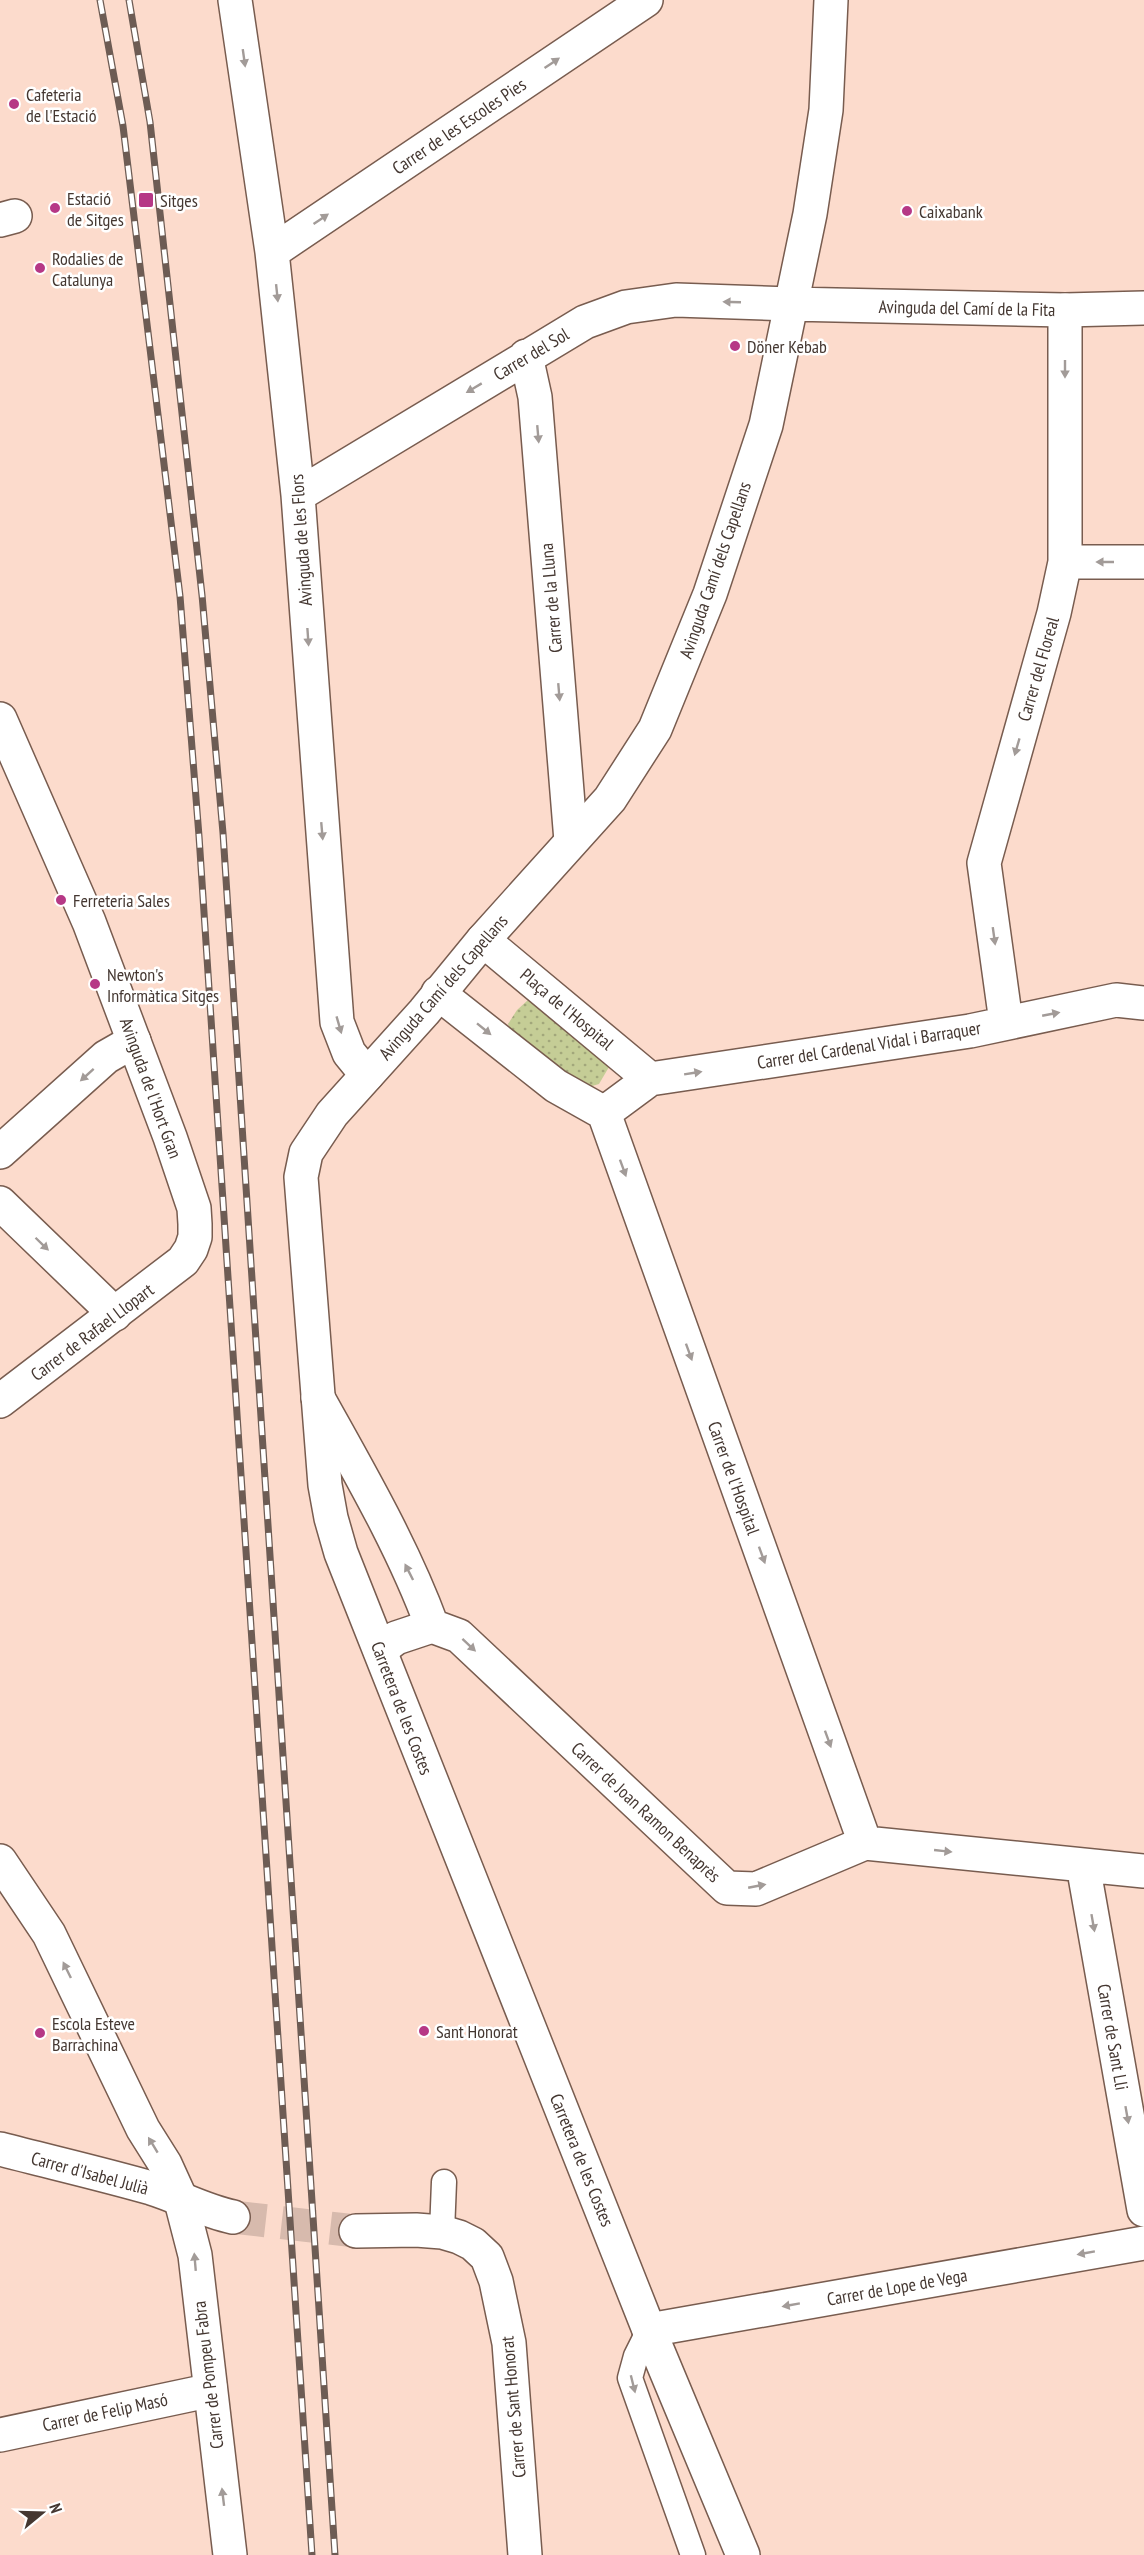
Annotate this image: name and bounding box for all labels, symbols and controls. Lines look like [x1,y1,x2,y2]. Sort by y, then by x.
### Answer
one-way arrow [239,48,248,67]
one-way arrow [544,58,560,69]
street label: Carrer de les Escoles Pies [388,73,530,179]
place label: Cafeteria de l'Estació [26,83,97,127]
marker: Cafeteria de l'Estació [7,97,21,111]
place label: Estació de Sitges [67,187,124,231]
place label: Sitges [160,189,198,212]
marker: Sitges [137,191,155,209]
place label: Caixabank [919,200,983,223]
marker: Estació de Sitges [48,201,62,215]
marker: Caixabank [900,204,914,218]
one-way arrow [312,214,329,225]
place label: Rodalies de Catalunya [52,247,123,291]
marker: Rodalies de Catalunya [33,261,47,275]
one-way arrow [272,283,281,302]
street label: Avinguda del Camí de la Fita [878,295,1056,321]
one-way arrow [722,297,741,306]
street label: Carrer del Sol [489,322,574,386]
place label: Döner Kebab [747,335,827,358]
marker: Döner Kebab [728,339,742,353]
one-way arrow [1060,359,1070,378]
one-way arrow [466,382,482,393]
one-way arrow [533,425,543,444]
street label: Avinguda de les Flors [285,473,317,607]
street label: Avinguda Camí dels Capellans [674,479,756,661]
street label: Carrer de la Lluna [535,542,567,654]
one-way arrow [1095,557,1114,567]
street label: Carrer del Floreal [1012,613,1064,724]
one-way arrow [303,627,313,646]
one-way arrow [554,682,564,701]
one-way arrow [1011,737,1021,756]
one-way arrow [317,822,326,841]
place label: Ferreteria Sales [73,889,170,912]
marker: Ferreteria Sales [54,893,68,907]
street label: Avinguda Camí dels Capellans [374,910,512,1064]
one-way arrow [990,927,999,946]
place label: Newton's Informàtica Sitges [107,963,219,1007]
street label: Plaça de l'Hospital [516,963,619,1055]
marker: Newton's Informàtica Sitges [88,977,102,991]
one-way arrow [1042,1008,1060,1018]
street label: Avinguda de l'Hort Gran [115,1014,187,1162]
one-way arrow [335,1016,344,1034]
street label: Carrer del Cardenal Vidal i Barraquer [755,1016,983,1074]
one-way arrow [476,1022,492,1035]
one-way arrow [79,1068,94,1082]
one-way arrow [683,1068,702,1077]
one-way arrow [619,1160,629,1178]
one-way arrow [35,1236,49,1250]
street label: Carrer de Rafael Llopart [26,1278,158,1386]
one-way arrow [685,1343,695,1361]
street label: Carrer de l'Hospital [703,1418,765,1539]
one-way arrow [757,1547,767,1565]
one-way arrow [405,1564,414,1581]
street label: Carretera de les Costes [366,1638,438,1778]
one-way arrow [462,1638,476,1652]
one-way arrow [823,1730,833,1748]
street label: Carrer de Joan Ramon Benaprès [567,1737,725,1887]
one-way arrow [933,1846,952,1856]
one-way arrow [747,1881,766,1890]
one-way arrow [1089,1913,1098,1932]
one-way arrow [63,1962,72,1979]
street label: Carrer de Sant Lli [1092,1982,1134,2092]
place label: Escola Esteve Barrachina [52,2012,135,2056]
place label: Sant Honorat [436,2020,518,2043]
marker: Sant Honorat [417,2024,431,2038]
marker: Escola Esteve Barrachina [33,2026,47,2040]
street label: Carretera de les Costes [545,2090,619,2230]
one-way arrow [1123,2105,1132,2124]
one-way arrow [148,2137,159,2153]
street label: Carrer d'Isabel Julià [29,2146,151,2200]
one-way arrow [1077,2249,1096,2258]
one-way arrow [191,2252,200,2271]
street label: Carrer de Lope de Vega [825,2263,969,2311]
street label: Carrer de Pompeu Fabra [188,2300,228,2450]
one-way arrow [781,2301,800,2310]
street label: Carrer de Sant Honorat [495,2335,531,2479]
one-way arrow [629,2375,639,2393]
street label: Carrer de Felip Masó [40,2387,170,2436]
north arrow [12,2483,72,2543]
one-way arrow [219,2487,228,2506]
text: N [45,2501,67,2515]

